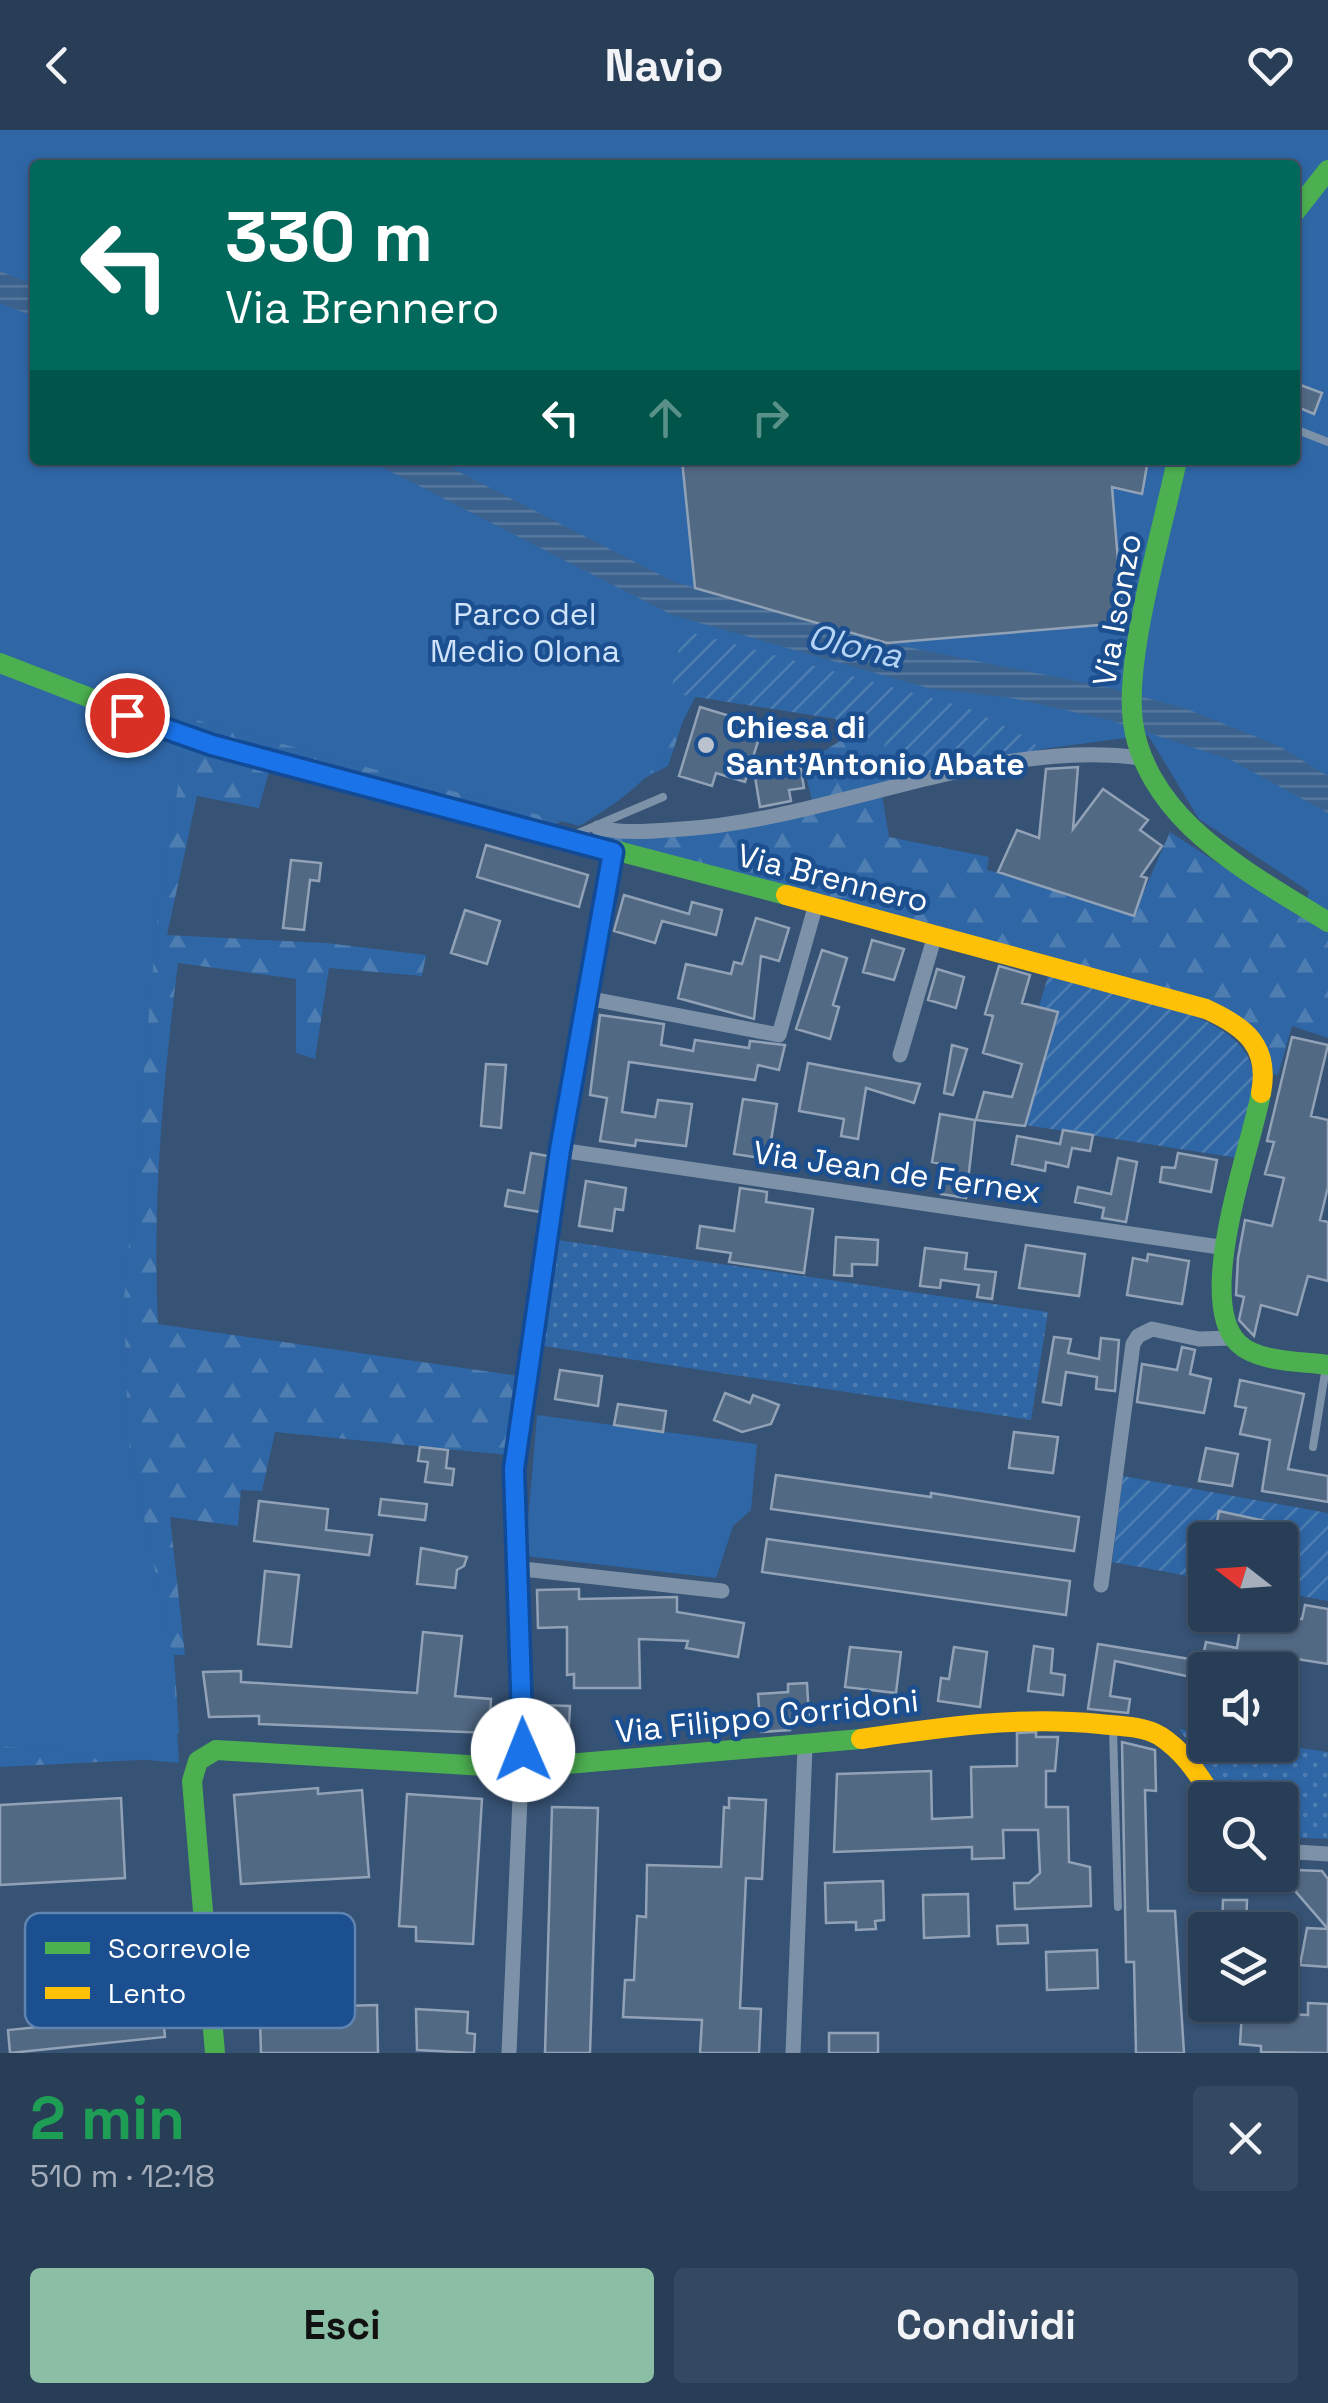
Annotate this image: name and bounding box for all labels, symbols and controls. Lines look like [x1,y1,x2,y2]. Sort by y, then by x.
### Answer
text: Navio [604,37,724,94]
icon: back [30,38,85,93]
icon: heart [1243,38,1298,93]
text: 330 m [225,192,433,281]
icon: left [60,200,190,330]
text: Via Brennero [225,279,500,336]
icon: left [533,390,588,445]
icon: ahead [638,390,693,445]
icon: right [743,390,798,445]
street label: Via Isonzo [1084,531,1150,689]
park label: Parco del Medio Olona [430,594,620,671]
water label: Olona [804,614,907,678]
pin [85,673,170,758]
icon: arrive [100,688,155,743]
place label: Chiesa di Sant'Antonio Abate [726,707,1025,784]
marker: Chiesa di Sant'Antonio Abate [695,734,717,756]
street label: Via Brennero [733,835,933,921]
street label: Via Jean de Fernex [751,1132,1043,1212]
north arrow [1188,1522,1298,1632]
map controls [1188,1522,1298,2022]
button: sound [1188,1652,1298,1762]
street label: Via Filippo Corridoni [614,1680,920,1752]
position arrow [471,1698,575,1802]
button: search [1188,1782,1298,1892]
button: layers [1188,1912,1298,2022]
legend [25,1913,355,2028]
text: Scorrevole [108,1930,251,1966]
text: Lento [108,1975,186,2011]
text: 2 min [30,2080,185,2157]
button: close [1193,2086,1298,2191]
text: 510 m · 12:18 [30,2156,215,2196]
button: Esci [30,2268,654,2383]
button: Condividi [674,2268,1298,2383]

